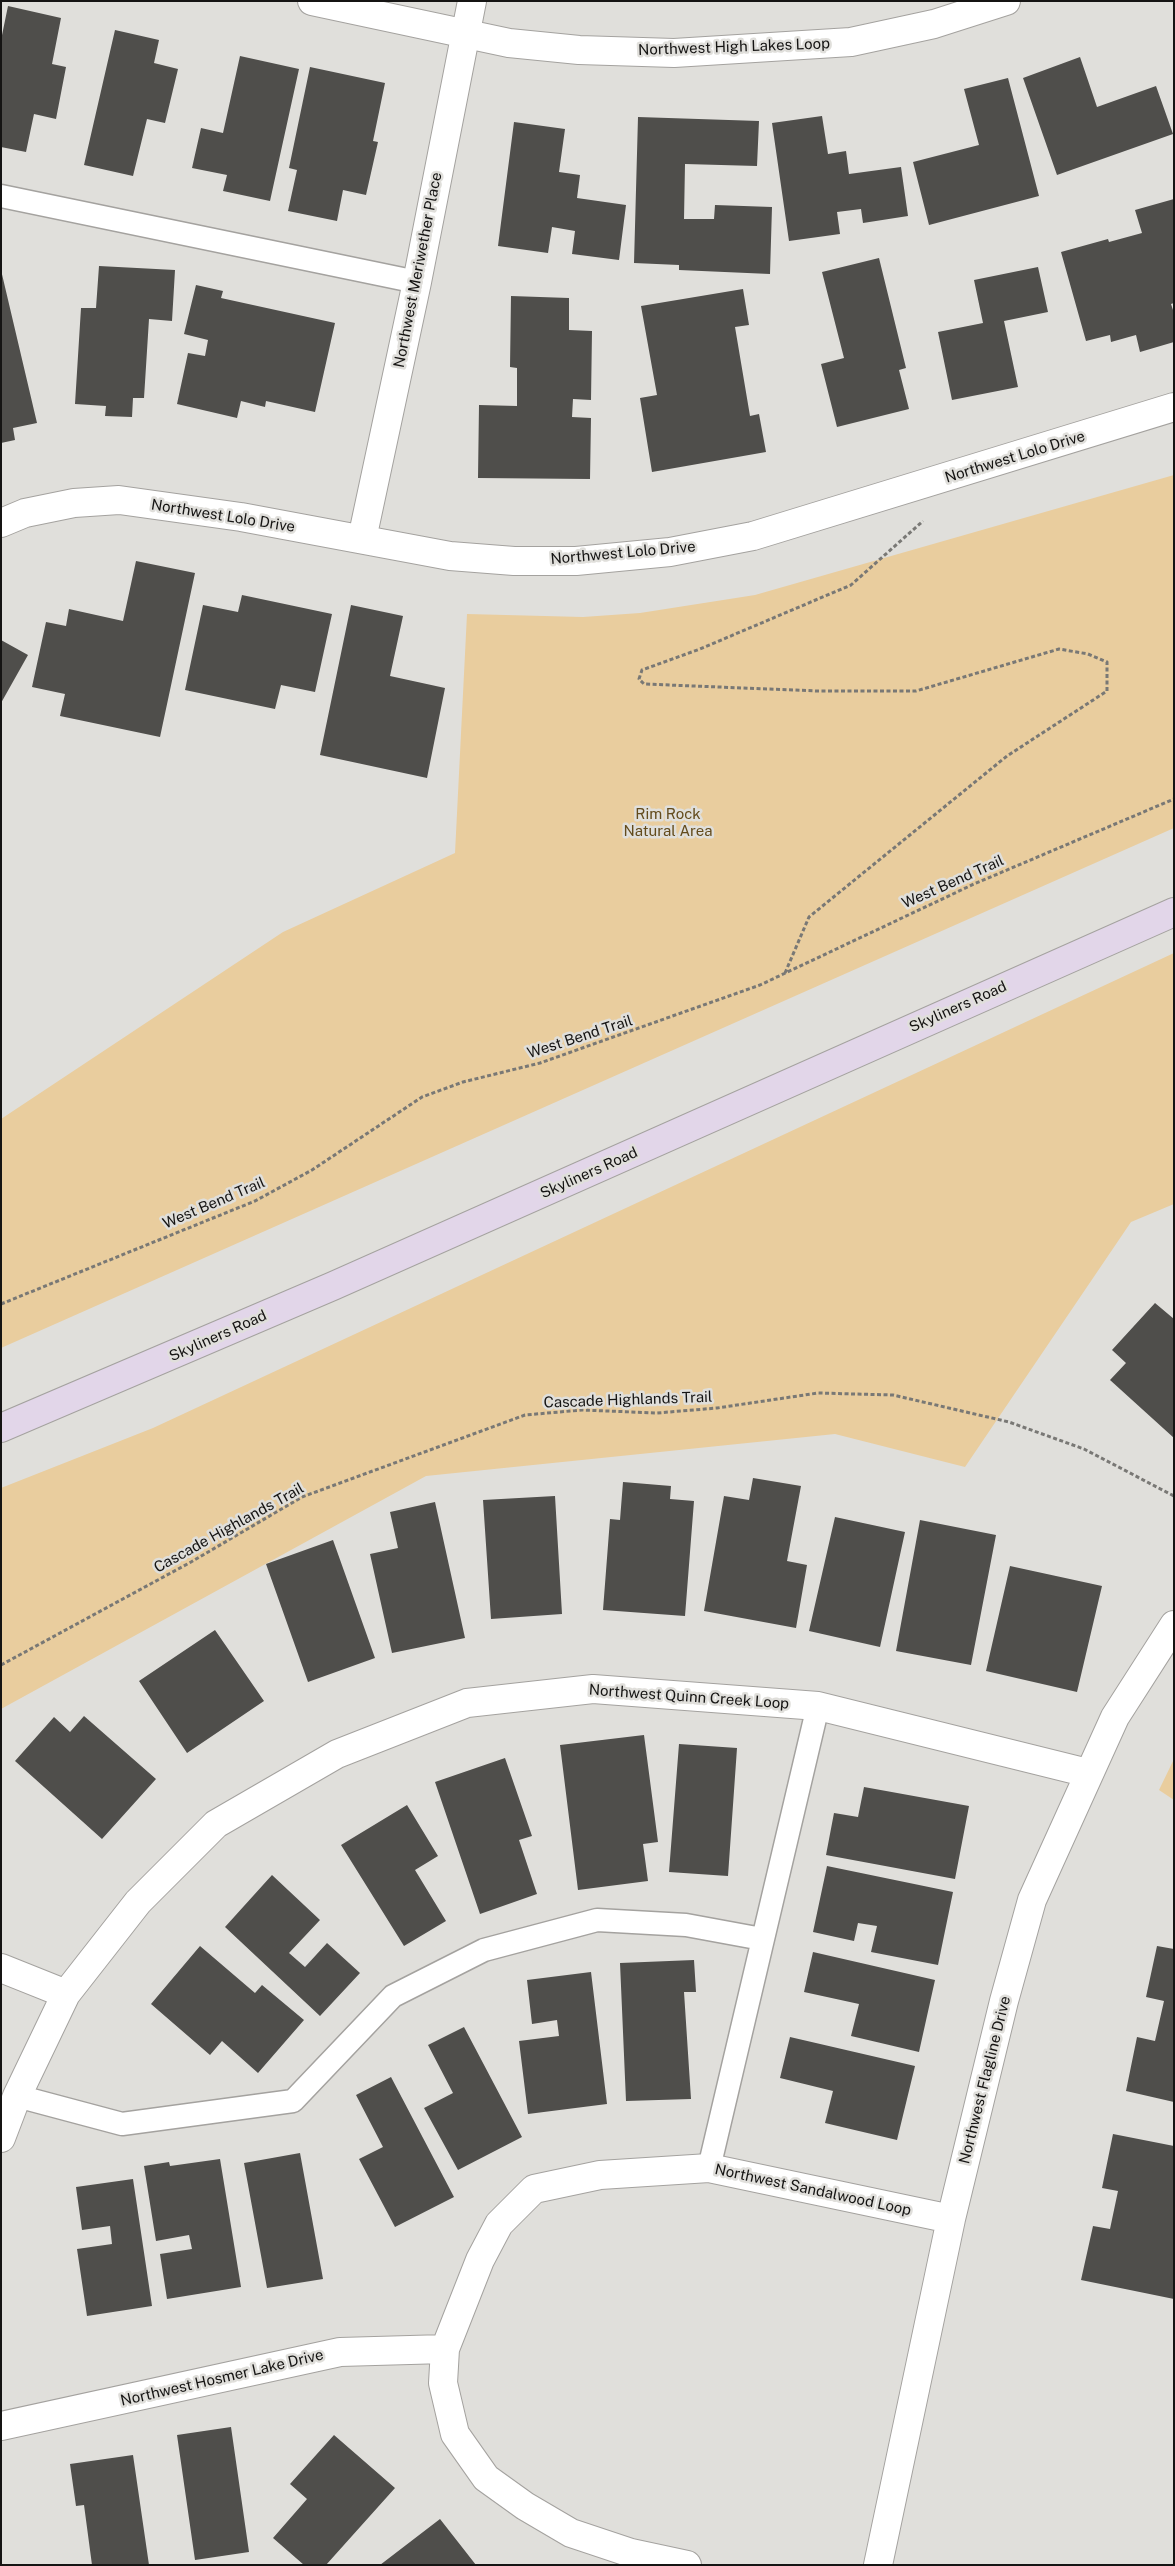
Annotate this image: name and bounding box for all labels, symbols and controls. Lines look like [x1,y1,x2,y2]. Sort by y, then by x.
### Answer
street label: Northwest High Lakes Loop [638,35,830,59]
street label: Northwest Meriwether Place [390,171,446,369]
street label: Northwest Lolo Drive [943,427,1087,487]
street label: Northwest Lolo Drive [150,496,296,536]
street label: Northwest Lolo Drive [550,538,696,568]
park label: Rim Rock Natural Area [624,805,712,840]
street label: West Bend Trail [899,852,1007,912]
street label: Skyliners Road [907,977,1009,1037]
street label: West Bend Trail [525,1012,635,1062]
street label: Skyliners Road [538,1143,640,1203]
street label: West Bend Trail [160,1173,268,1233]
street label: Skyliners Road [167,1306,269,1366]
street label: Cascade Highlands Trail [543,1388,713,1412]
street label: Cascade Highlands Trail [151,1479,307,1577]
street label: Northwest Quinn Creek Loop [588,1681,790,1713]
street label: Northwest Flagline Drive [955,1994,1015,2166]
street label: Northwest Sandalwood Loop [713,2160,913,2220]
street label: Northwest Hosmer Lake Drive [119,2346,325,2410]

